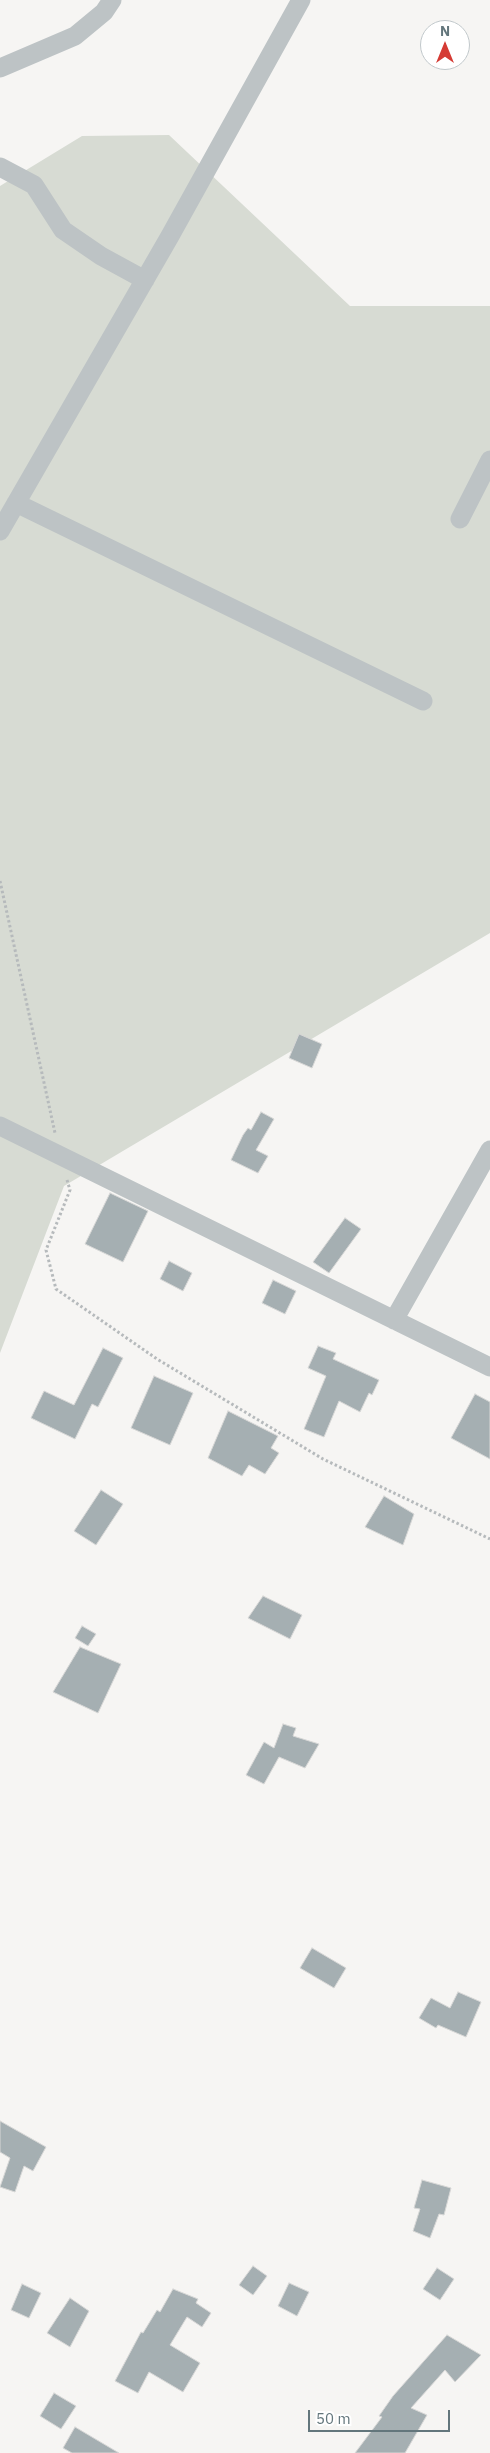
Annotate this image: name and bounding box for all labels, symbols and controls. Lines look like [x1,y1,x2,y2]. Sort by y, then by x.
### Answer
north arrow [420,20,470,70]
text: N [440,22,450,40]
scale bar [310,2400,452,2432]
text: 50 m [316,2409,351,2428]

